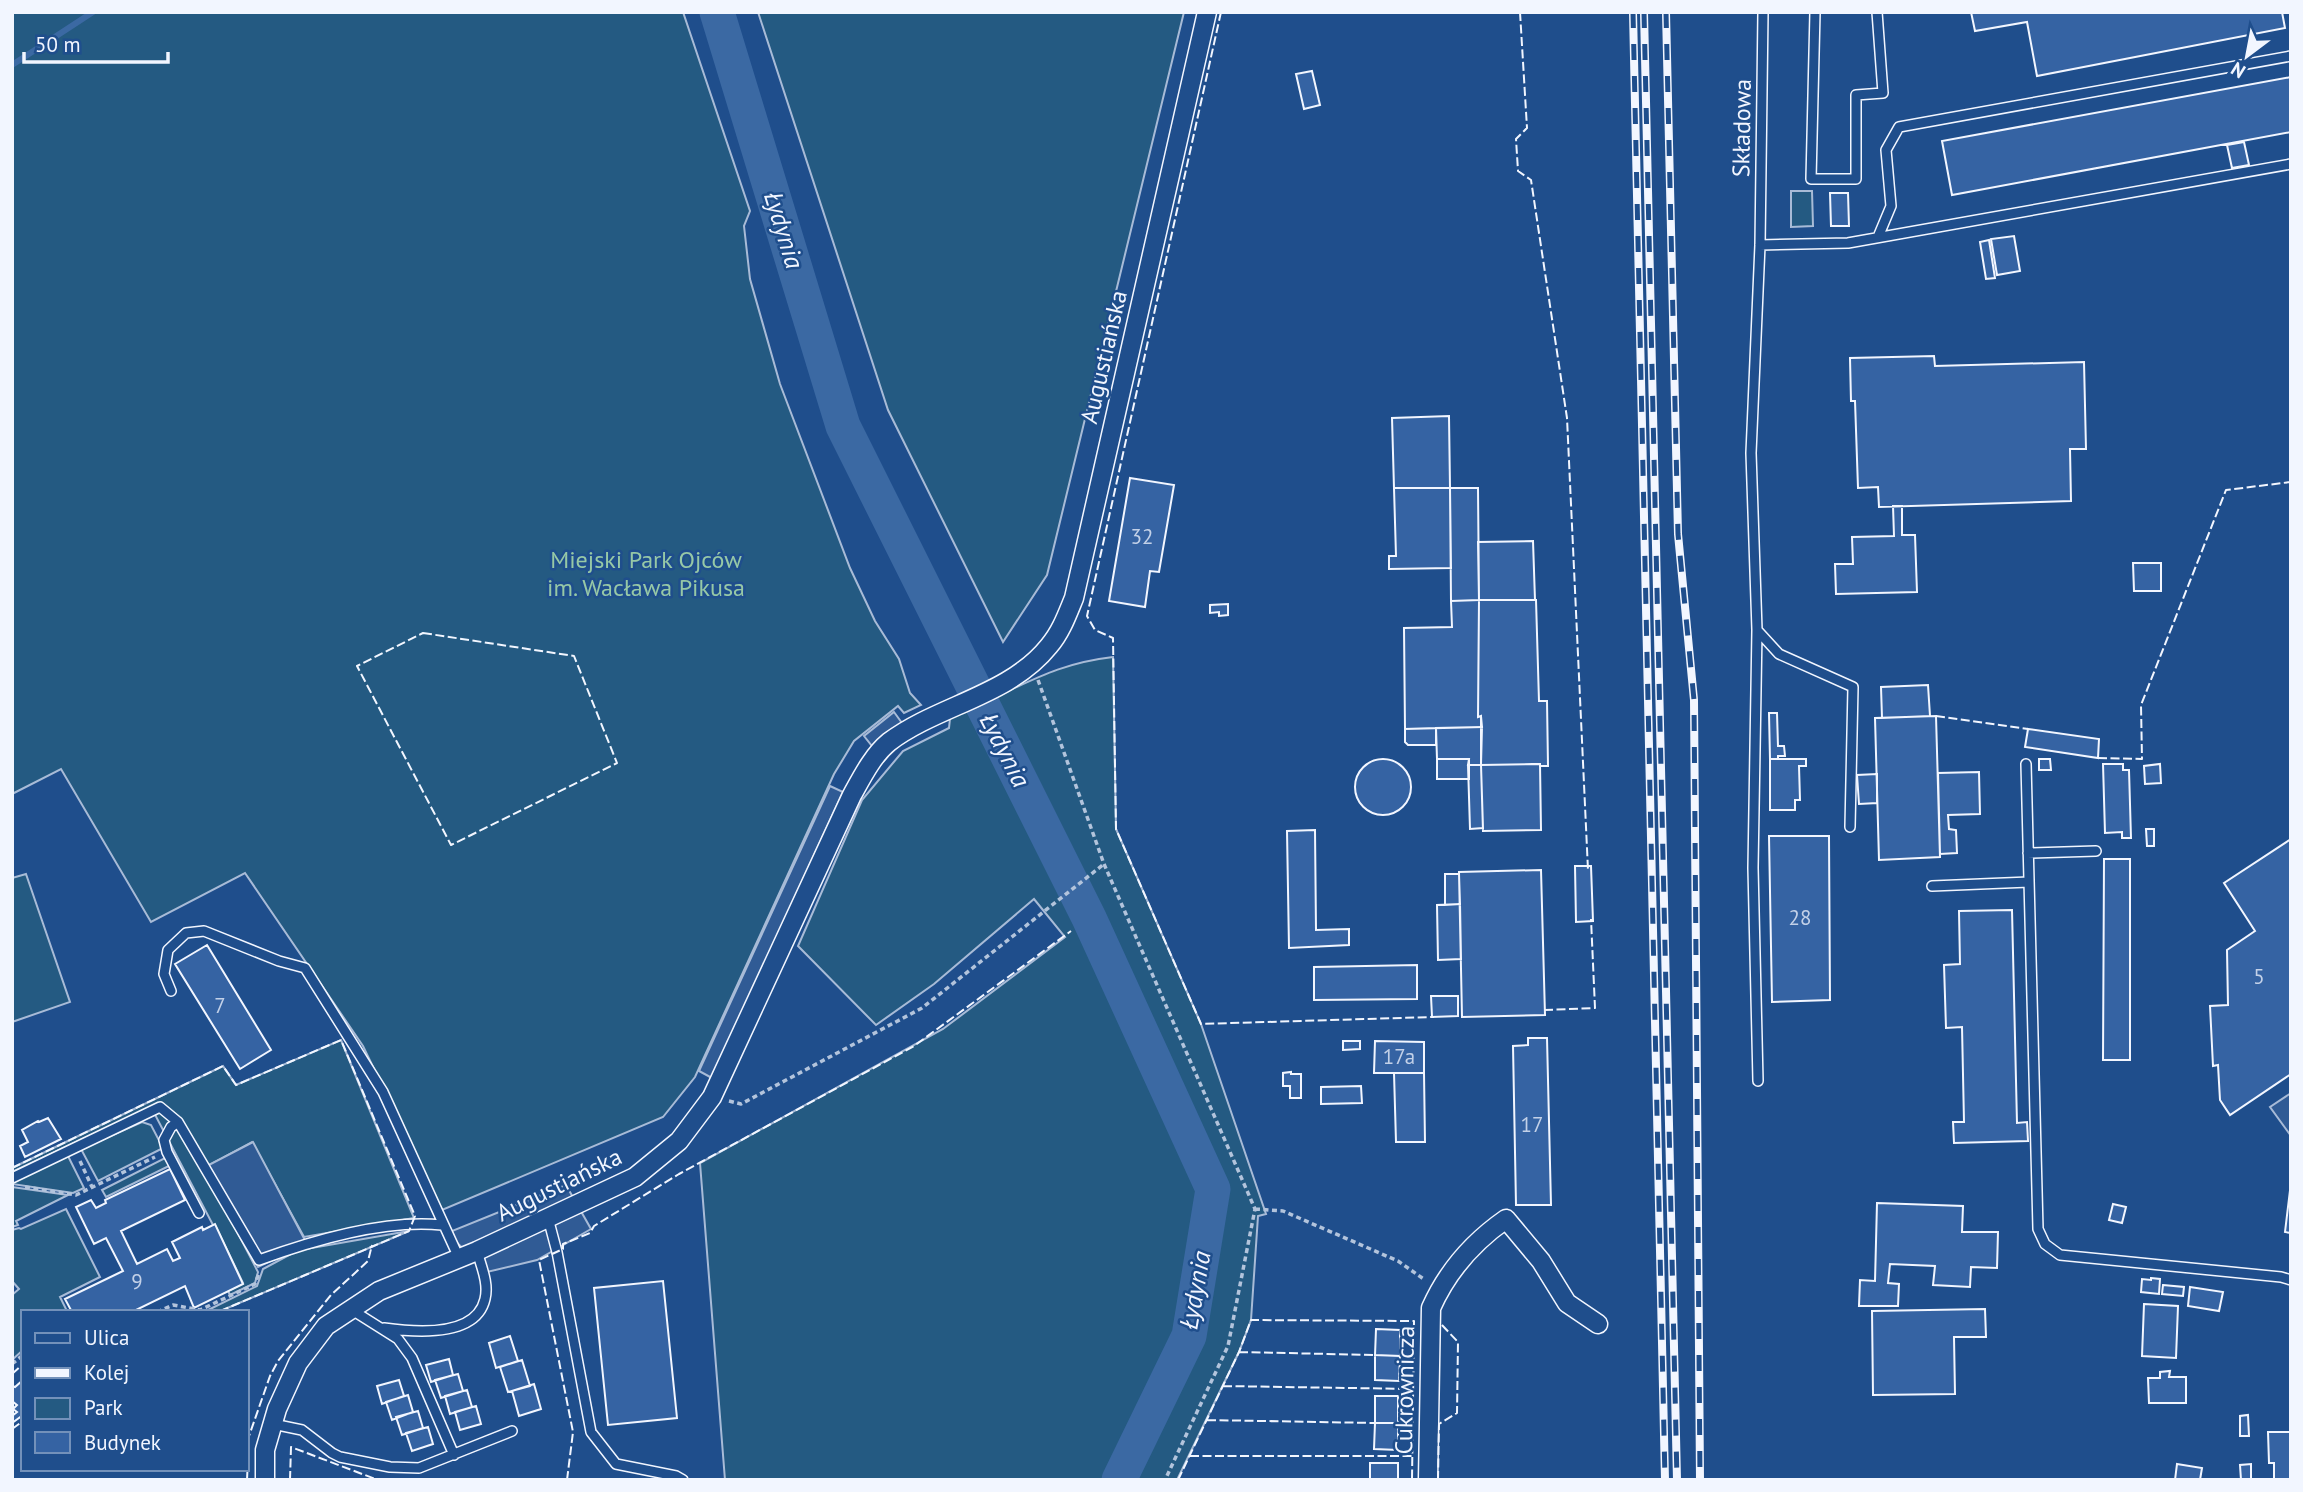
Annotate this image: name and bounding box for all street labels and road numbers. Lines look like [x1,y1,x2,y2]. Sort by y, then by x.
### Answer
street label: Składowa [1725,79,1758,177]
street label: Augustiańska [1073,287,1134,427]
street label: Augustiańska [491,1141,627,1228]
street label: Cukrownicza [1388,1325,1421,1455]

